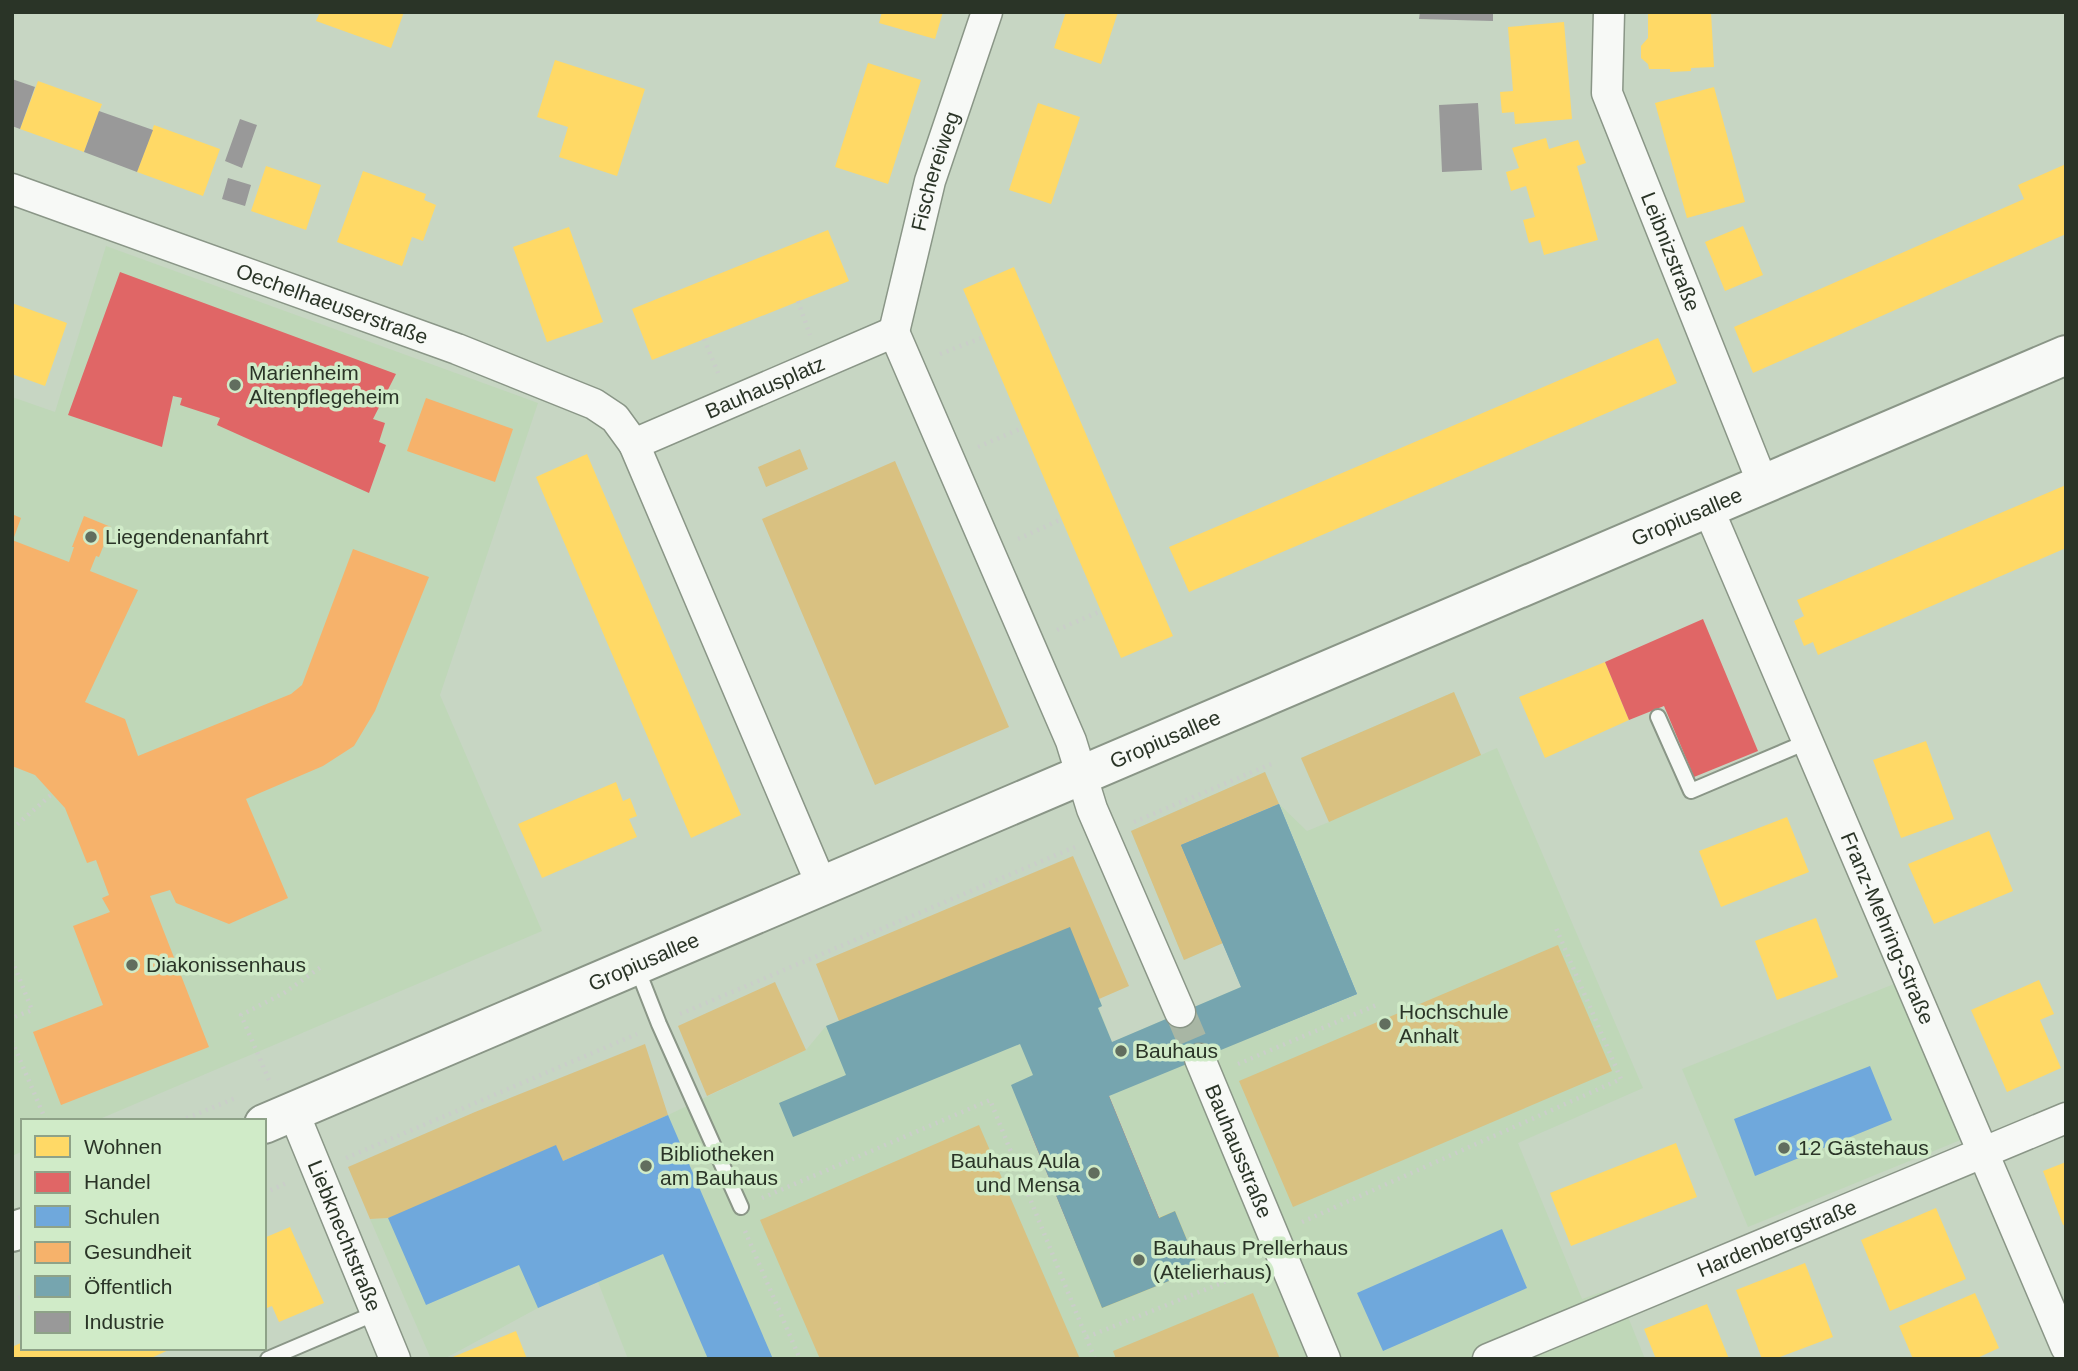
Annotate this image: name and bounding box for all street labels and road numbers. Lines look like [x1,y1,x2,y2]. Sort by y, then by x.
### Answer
street label: Fischereiweg [906,108,964,233]
street label: Leibnizstraße [1637,189,1705,314]
street label: Oechelhaeuserstraße [233,259,431,349]
street label: Bauhausplatz [702,351,828,423]
street label: Gropiusallee [1628,483,1745,550]
street label: Gropiusallee [1106,705,1224,773]
street label: Franz-Mehring-Straße [1837,829,1939,1028]
street label: Gropiusallee [585,928,702,995]
street label: Bauhausstraße [1201,1081,1277,1221]
street label: Liebknechtstraße [304,1157,386,1315]
street label: Hardenbergstraße [1694,1195,1860,1282]

